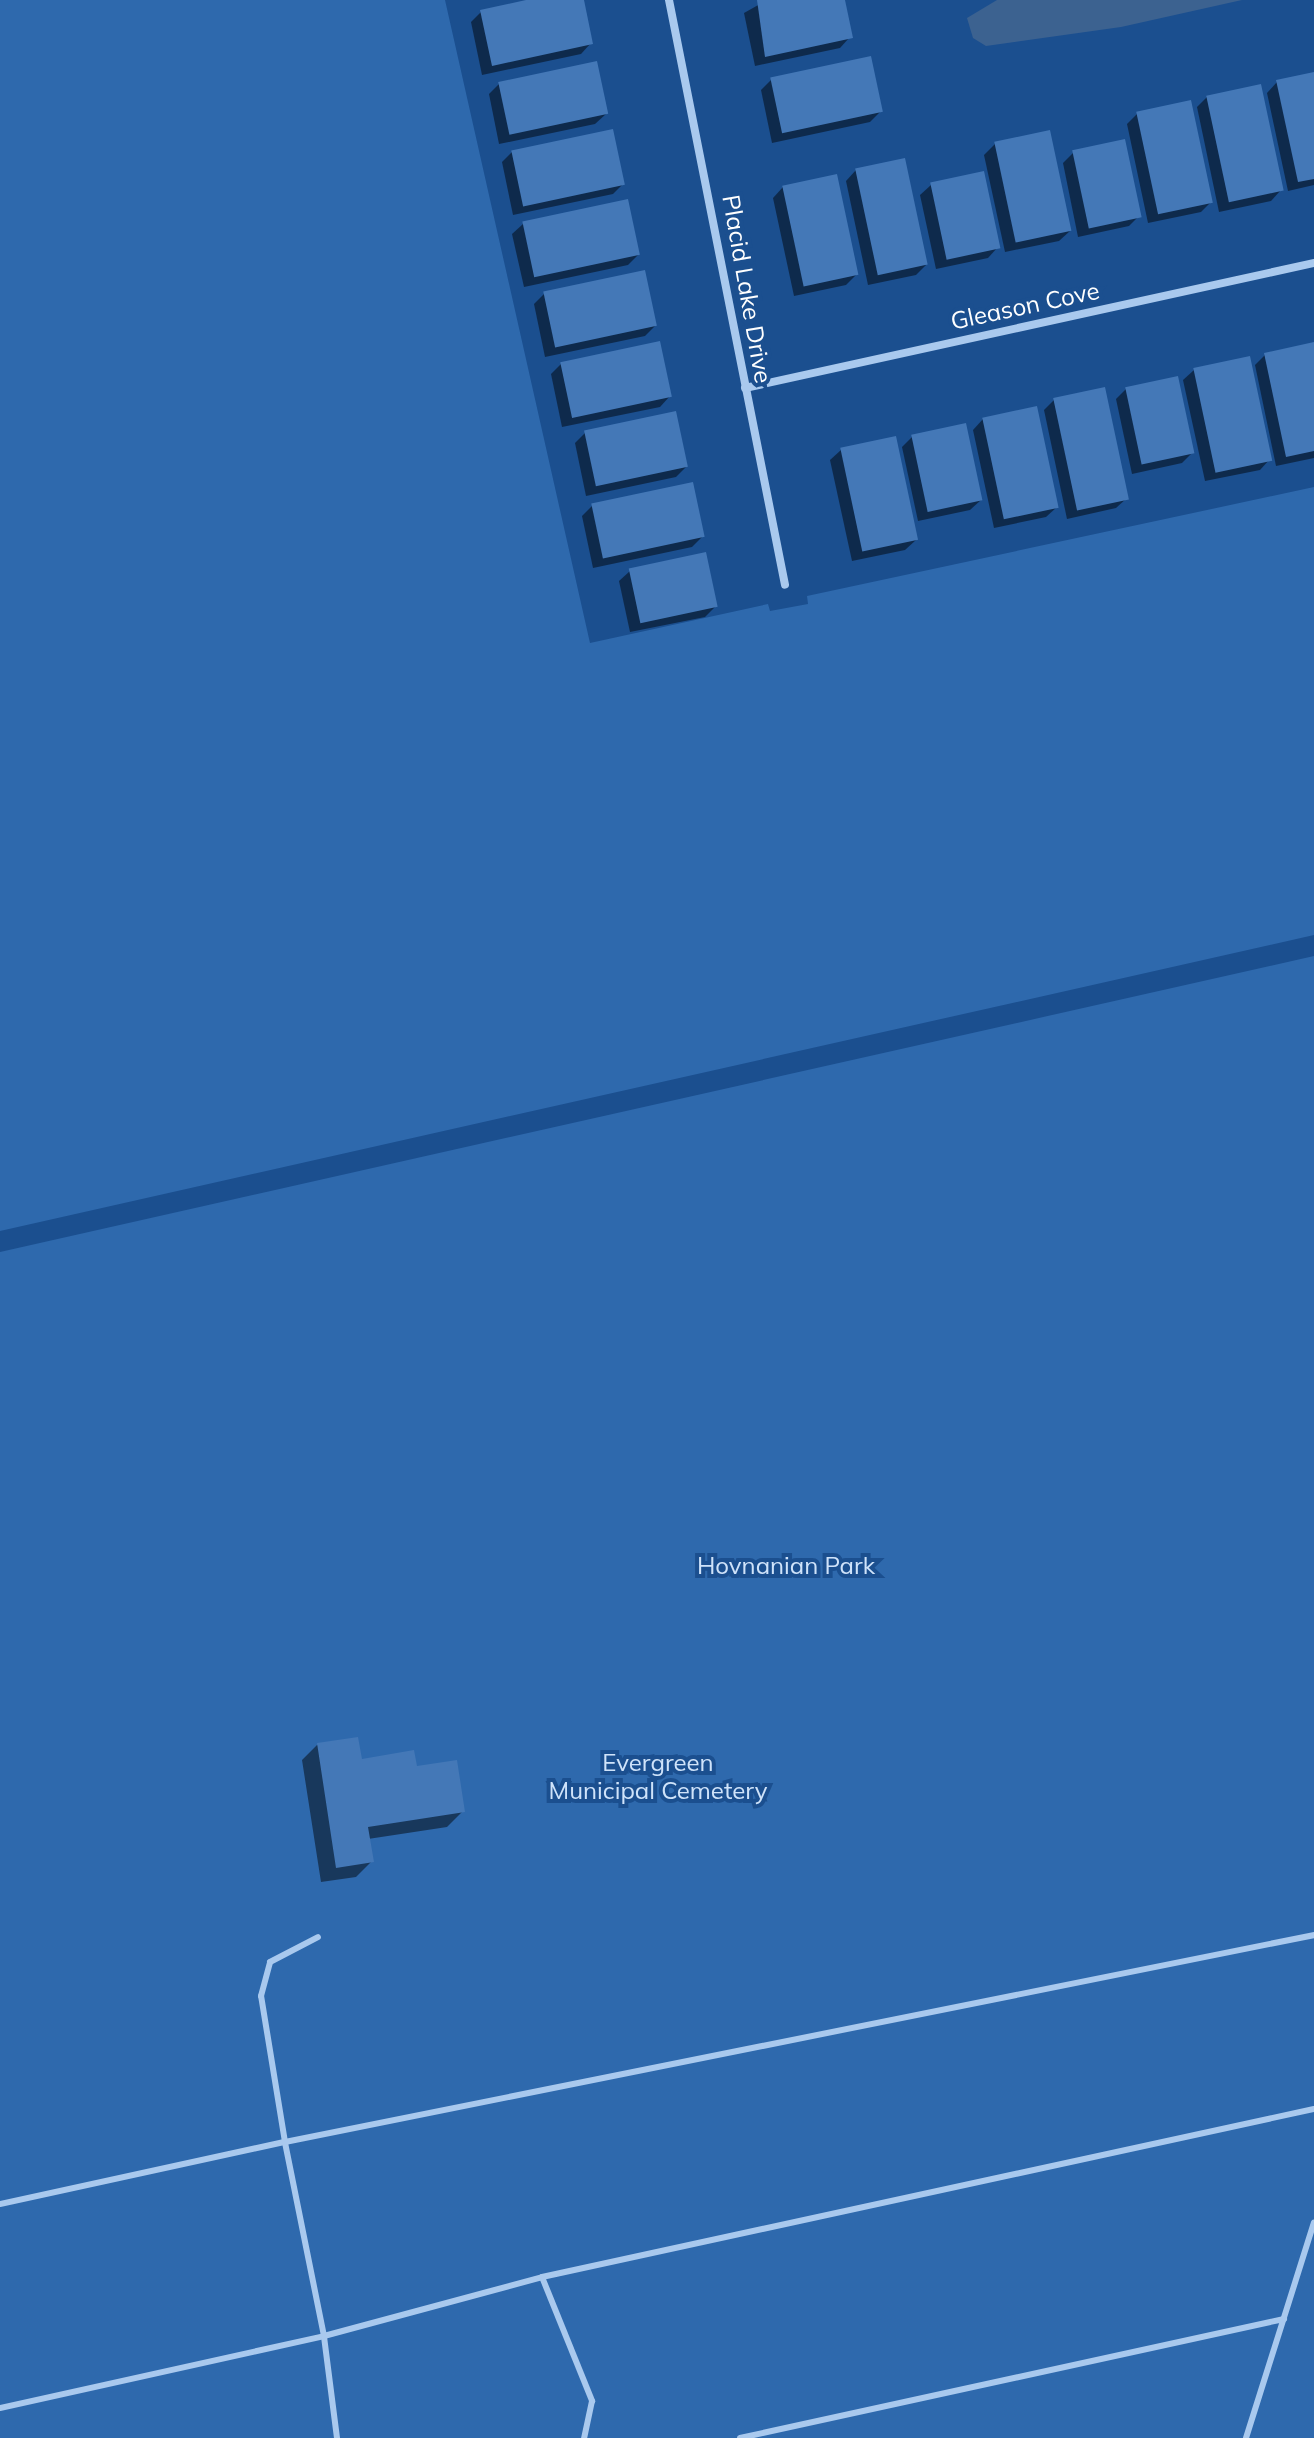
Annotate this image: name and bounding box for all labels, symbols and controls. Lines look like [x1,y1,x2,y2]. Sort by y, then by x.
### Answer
street label: Placid Lake Drive [716,193,778,385]
street label: Gleason Cove [948,276,1102,336]
park label: Hovnanian Park [697,1552,875,1580]
park label: Evergreen Municipal Cemetery [549,1749,767,1805]

